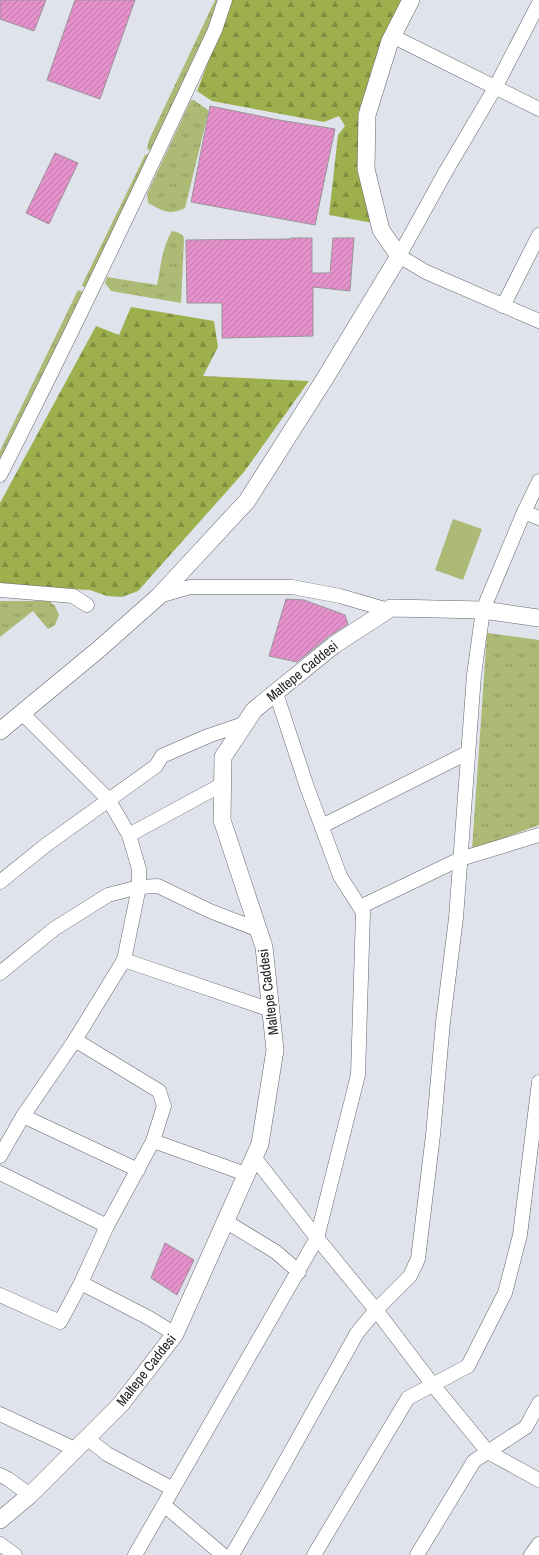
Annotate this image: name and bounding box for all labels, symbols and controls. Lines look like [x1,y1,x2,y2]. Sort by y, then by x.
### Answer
street label: Maltepe Caddesi [263,637,341,705]
street label: Maltepe Caddesi [254,948,282,1036]
street label: Maltepe Caddesi [112,1330,180,1410]

